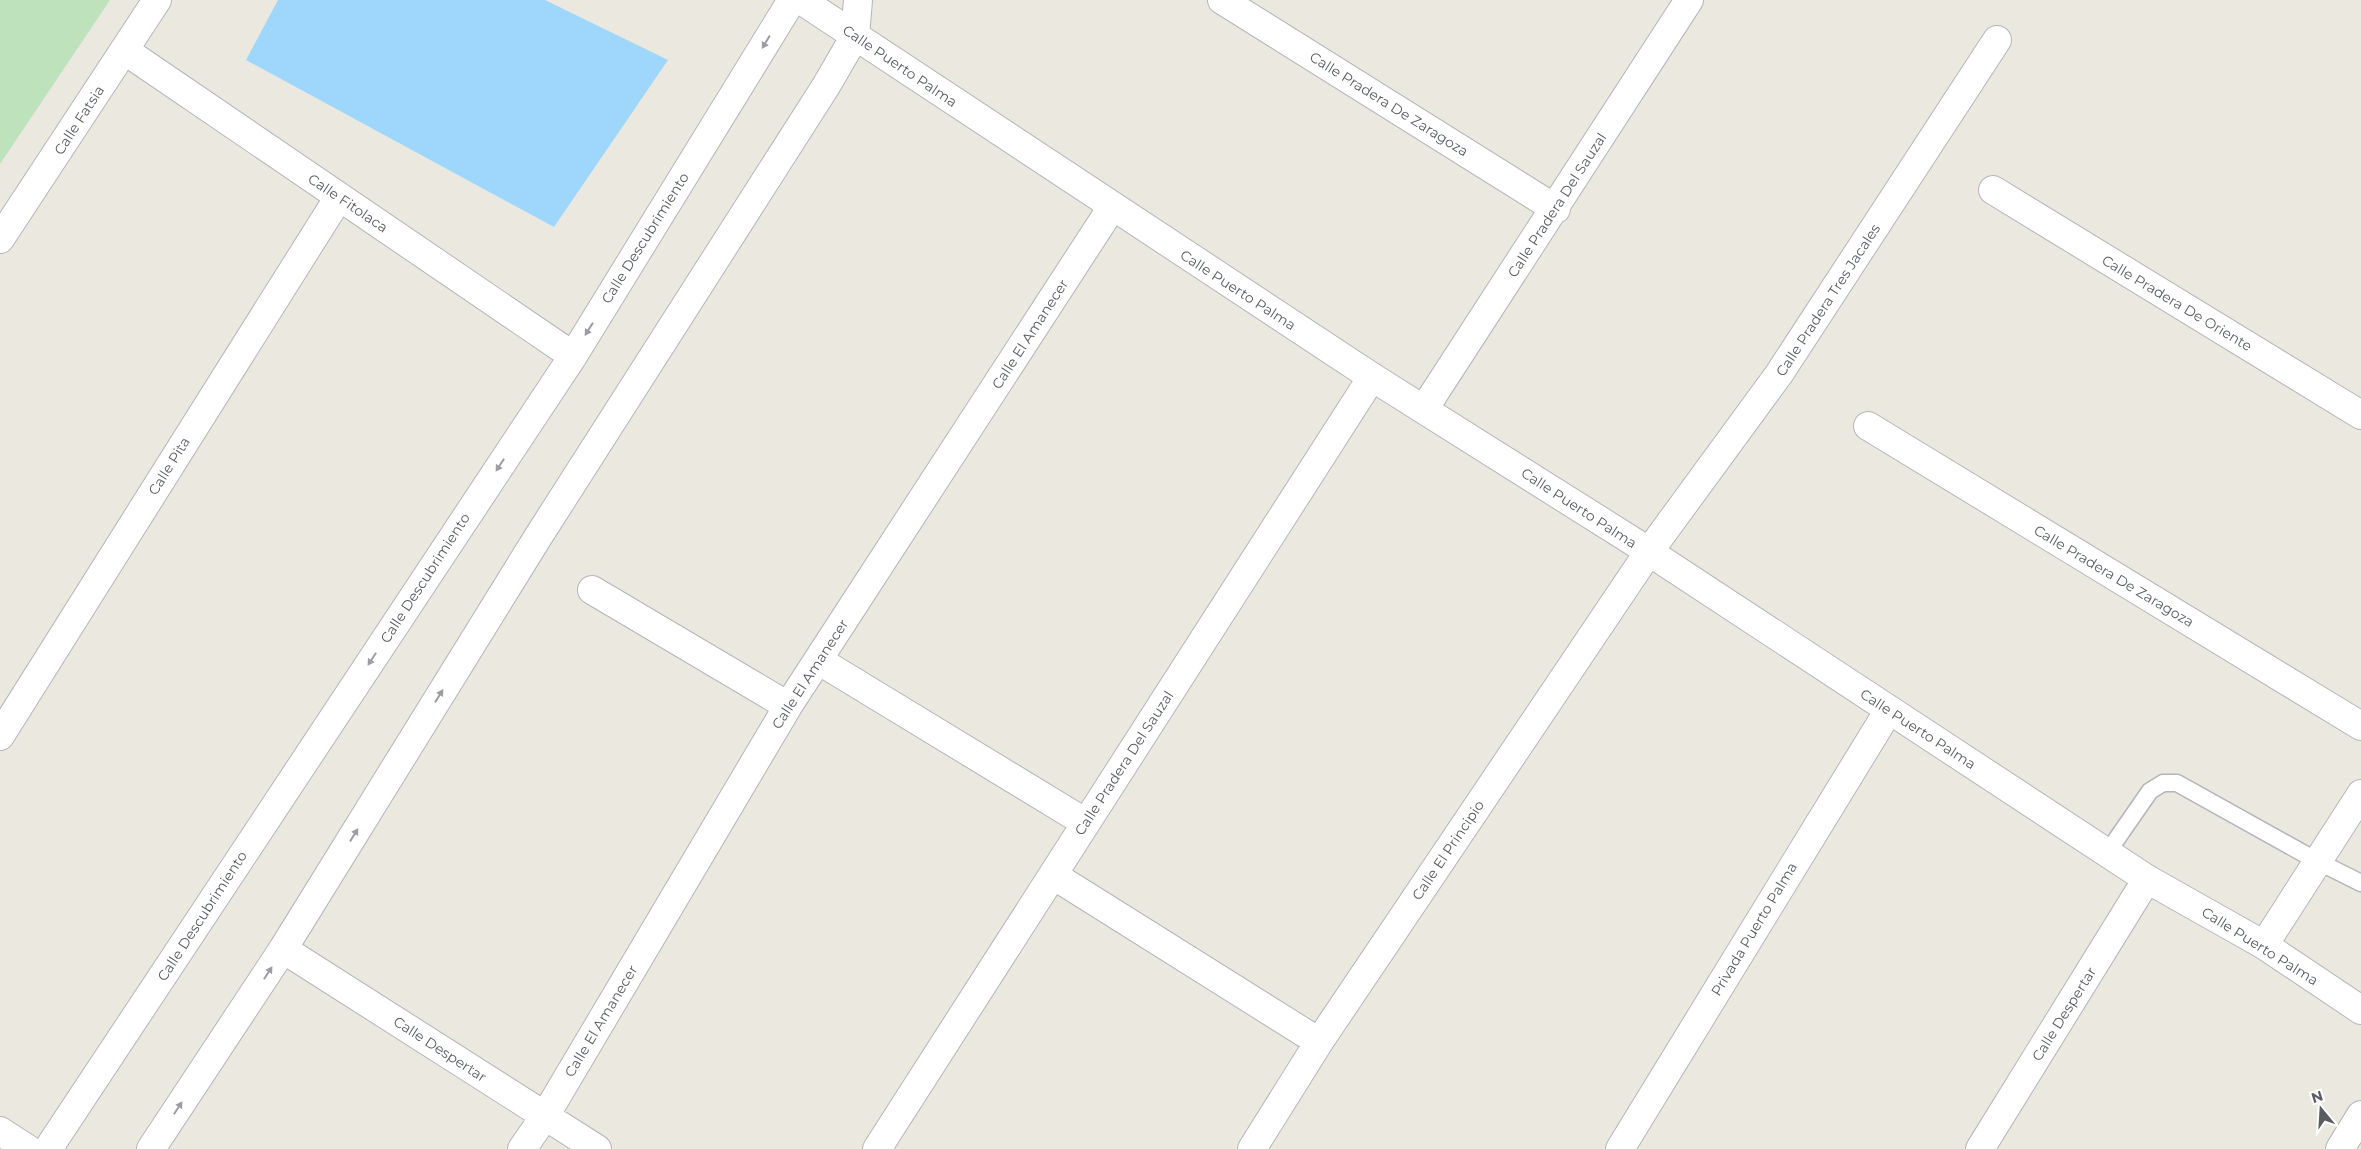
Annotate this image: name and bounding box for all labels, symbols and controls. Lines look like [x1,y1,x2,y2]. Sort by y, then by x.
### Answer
street label: Calle Puerto Palma [839,21,961,111]
one-way arrow [762,35,771,48]
street label: Calle Pradera De Zaragoza [1306,48,1472,160]
street label: Calle Fatsia [50,82,108,158]
street label: Calle Pradera Del Sauzal [1504,129,1610,281]
street label: Calle Descubrimiento [597,169,693,307]
street label: Calle Fitolaca [305,170,391,236]
street label: Calle Pradera Tres Jacales [1772,220,1884,380]
street label: Calle Puerto Palma [1177,246,1299,334]
street label: Calle Pradera De Oriente [2099,251,2255,355]
street label: Calle El Amanecer [988,275,1072,392]
one-way arrow [585,322,594,335]
street label: Calle Pita [144,434,194,498]
one-way arrow [495,458,505,472]
street label: Calle Puerto Palma [1518,464,1640,552]
street label: Calle Descubrimiento [376,509,474,646]
street label: Calle Pradera De Zaragoza [2031,521,2197,631]
street label: Calle El Amanecer [768,615,852,732]
one-way arrow [367,652,377,665]
street label: Calle Puerto Palma [1857,685,1979,773]
street label: Calle Pradera Del Sauzal [1071,687,1177,839]
one-way arrow [434,690,444,703]
street label: Calle El Principio [1408,796,1488,903]
one-way arrow [349,828,358,841]
street label: Calle Descubrimiento [153,847,251,984]
street label: Privada Puerto Palma [1707,859,1801,999]
street label: Calle Puerto Palma [2198,903,2322,989]
street label: Calle El Amanecer [560,961,642,1080]
street label: Calle Despertar [2028,963,2100,1064]
one-way arrow [263,966,273,979]
street label: Calle Despertar [390,1012,490,1086]
north arrow [2296,1084,2346,1134]
text: N [2309,1086,2325,1107]
one-way arrow [173,1102,183,1115]

